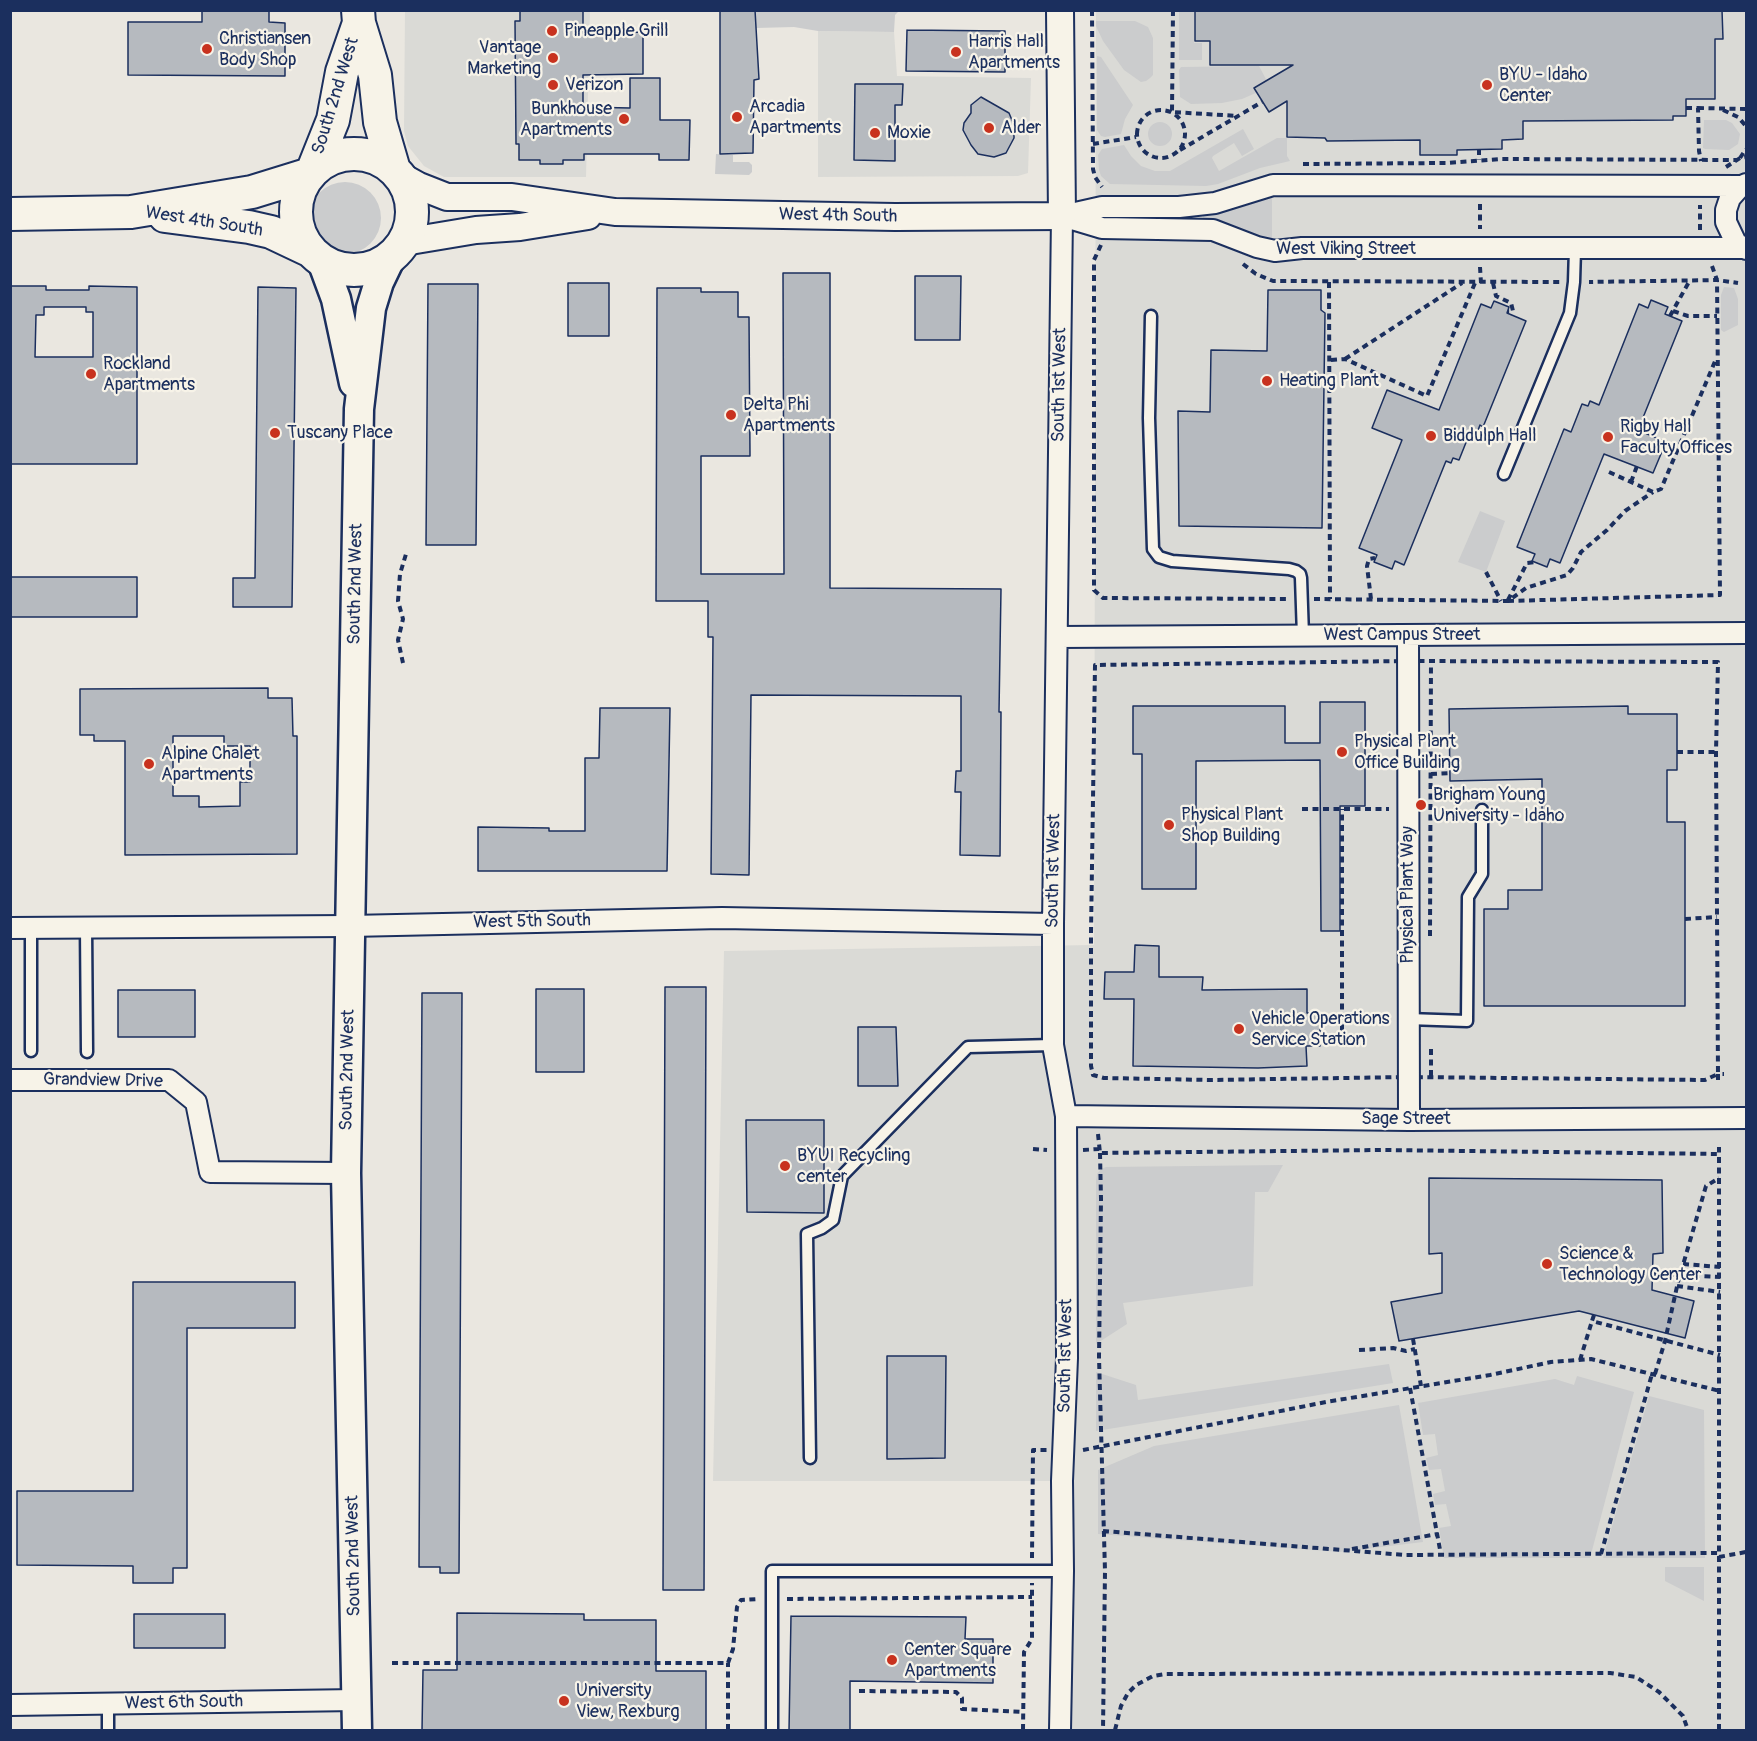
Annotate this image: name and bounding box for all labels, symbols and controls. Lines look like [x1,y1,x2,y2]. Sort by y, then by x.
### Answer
place label: Pineapple Grill [564,20,669,42]
marker: Pineapple Grill [545,24,559,38]
place label: Christiansen Body Shop [219,28,311,70]
place label: Harris Hall Apartments [968,31,1060,74]
street label: South 2nd West [308,35,364,157]
place label: Vantage Marketing [467,37,541,80]
marker: Christiansen Body Shop [200,42,214,56]
marker: Harris Hall Apartments [949,45,963,59]
marker: Vantage Marketing [546,51,560,65]
place label: BYU - Idaho Center [1499,64,1587,106]
place label: Verizon [565,74,623,96]
marker: Verizon [546,78,560,92]
marker: BYU - Idaho Center [1480,78,1494,92]
place label: Arcadia Apartments [749,96,841,138]
place label: Bunkhouse Apartments [520,98,612,140]
marker: Arcadia Apartments [730,110,744,124]
marker: Bunkhouse Apartments [617,112,631,126]
place label: Alder [1001,117,1041,139]
marker: Alder [982,121,996,135]
place label: Moxie [887,122,931,144]
marker: Moxie [868,126,882,140]
street label: West 4th South [144,202,264,242]
street label: West 4th South [779,204,897,228]
street label: West Viking Street [1276,238,1416,260]
street label: South 1st West [1048,328,1072,442]
place label: Rockland Apartments [103,353,195,395]
marker: Rockland Apartments [84,367,98,381]
place label: Heating Plant [1279,370,1379,392]
marker: Heating Plant [1260,374,1274,388]
place label: Delta Phi Apartments [743,394,835,436]
marker: Delta Phi Apartments [724,408,738,422]
place label: Rigby Hall Faculty Offices [1620,416,1732,458]
place label: Tuscany Place [287,422,393,444]
place label: Biddulph Hall [1443,425,1537,447]
marker: Tuscany Place [268,426,282,440]
marker: Biddulph Hall [1424,429,1438,443]
marker: Rigby Hall Faculty Offices [1601,430,1615,444]
street label: South 2nd West [344,523,368,645]
street label: West Campus Street [1323,624,1481,646]
place label: Physical Plant Office Building [1354,731,1460,774]
place label: Alpine Chalet Apartments [161,743,260,786]
marker: Physical Plant Office Building [1335,745,1349,759]
marker: Alpine Chalet Apartments [142,757,156,771]
place label: Brigham Young University - Idaho [1433,784,1564,826]
marker: Brigham Young University - Idaho [1414,798,1428,812]
place label: Physical Plant Shop Building [1181,804,1283,846]
street label: South 1st West [1042,814,1066,928]
marker: Physical Plant Shop Building [1162,818,1176,832]
street label: Physical Plant Way [1397,826,1419,964]
street label: West 5th South [473,910,591,934]
place label: Vehicle Operations Service Station [1251,1008,1390,1050]
street label: South 2nd West [336,1009,360,1131]
marker: Vehicle Operations Service Station [1232,1022,1246,1036]
street label: Grandview Drive [43,1069,163,1093]
street label: Sage Street [1361,1108,1451,1130]
place label: BYUI Recycling center [797,1145,910,1188]
marker: BYUI Recycling center [778,1159,792,1173]
place label: Science & Technology Center [1559,1243,1701,1286]
marker: Science & Technology Center [1540,1257,1554,1271]
street label: South 1st West [1054,1299,1078,1413]
street label: South 2nd West [342,1495,366,1617]
place label: Center Square Apartments [904,1639,1011,1682]
marker: Center Square Apartments [885,1653,899,1667]
place label: University View, Rexburg [576,1680,680,1722]
street label: West 6th South [125,1691,243,1715]
marker: University View, Rexburg [557,1694,571,1708]

